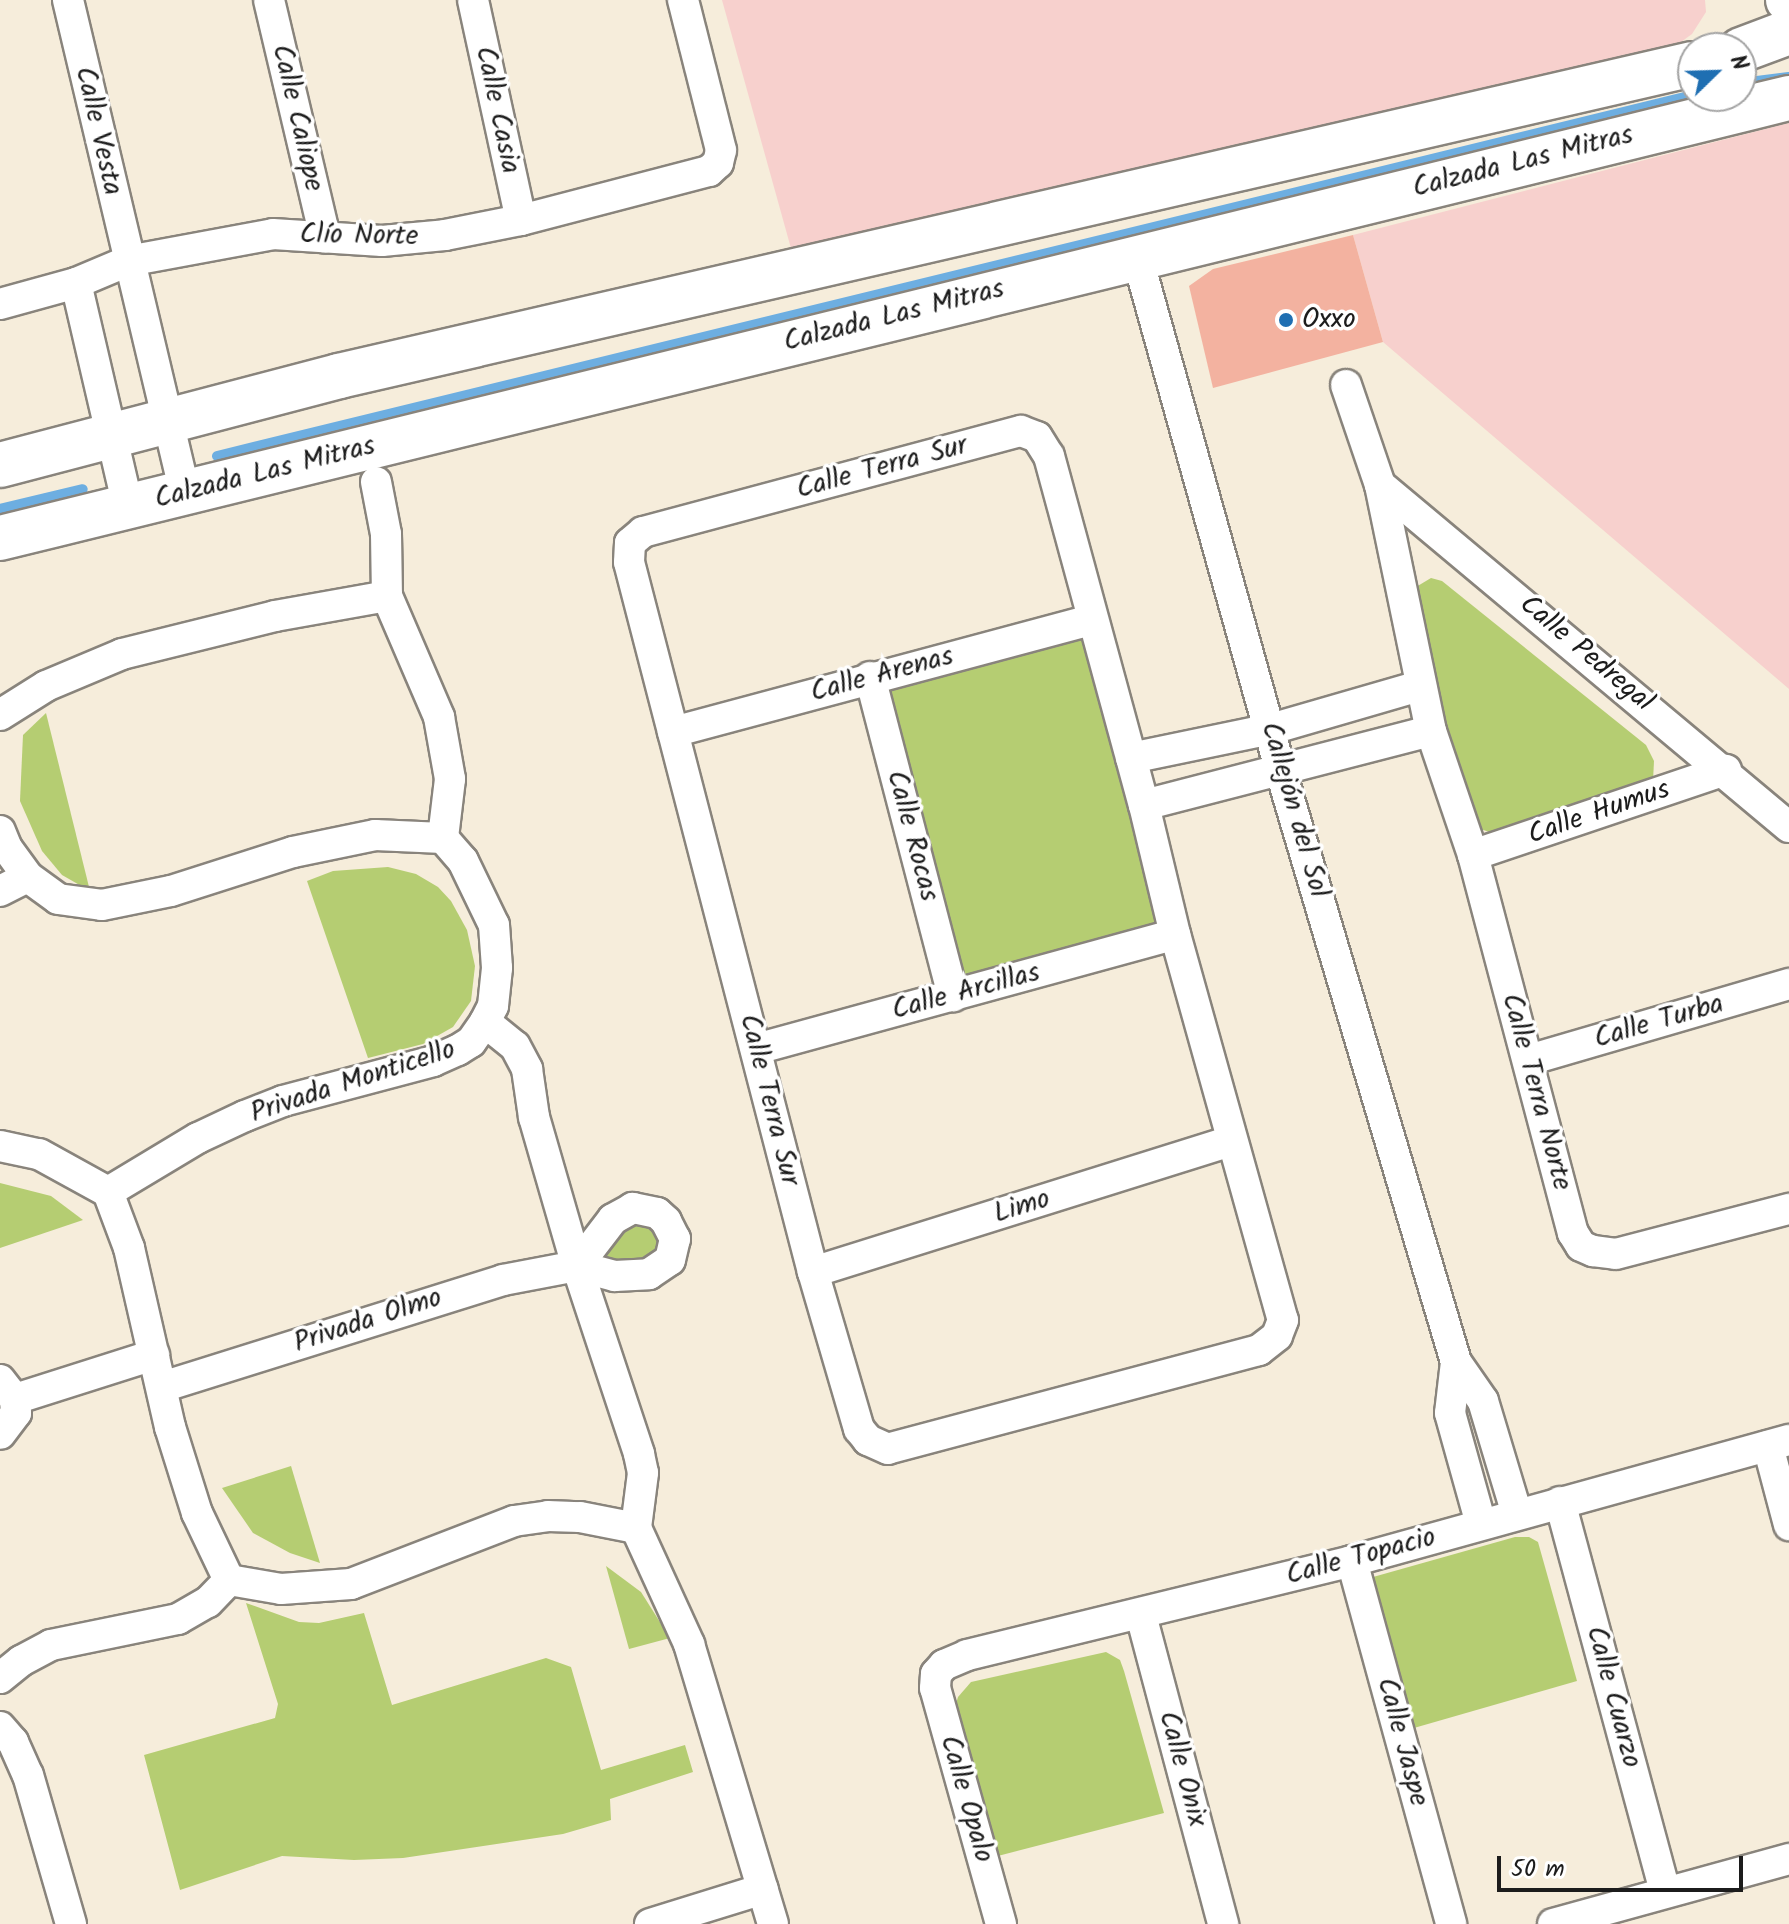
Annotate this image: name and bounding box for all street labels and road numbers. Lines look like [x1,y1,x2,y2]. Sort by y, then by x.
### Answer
street label: Calle Caliope [264,41,330,195]
street label: Calle Casia [467,43,527,177]
street label: Calle Vesta [67,63,129,199]
street label: Calzada Las Mitras [1409,118,1637,206]
street label: Clío Norte [299,218,419,254]
street label: Calzada Las Mitras [780,272,1008,360]
street label: Calzada Las Mitras [151,429,379,517]
street label: Calle Terra Sur [793,429,971,507]
street label: Calle Pedregal [1512,588,1660,720]
street label: Calle Arenas [807,640,957,710]
street label: Callejón del Sol [1253,718,1335,902]
street label: Calle Rocas [878,767,946,905]
street label: Calle Humus [1524,773,1674,853]
street label: Calle Arcillas [888,956,1044,1028]
street label: Calle Turba [1590,988,1728,1056]
street label: Calle Terra Norte [1494,990,1578,1194]
street label: Calle Terra Sur [731,1011,807,1189]
street label: Privada Monticello [246,1033,460,1131]
street label: Limo [990,1183,1054,1231]
street label: Privada Olmo [290,1281,446,1361]
street label: Calle Topacio [1283,1521,1439,1593]
street label: Calle Cuarzo [1578,1623,1648,1771]
street label: Calle Jaspe [1369,1674,1435,1810]
street label: Calle Onix [1150,1708,1214,1830]
street label: Calle Opalo [932,1732,1000,1866]

